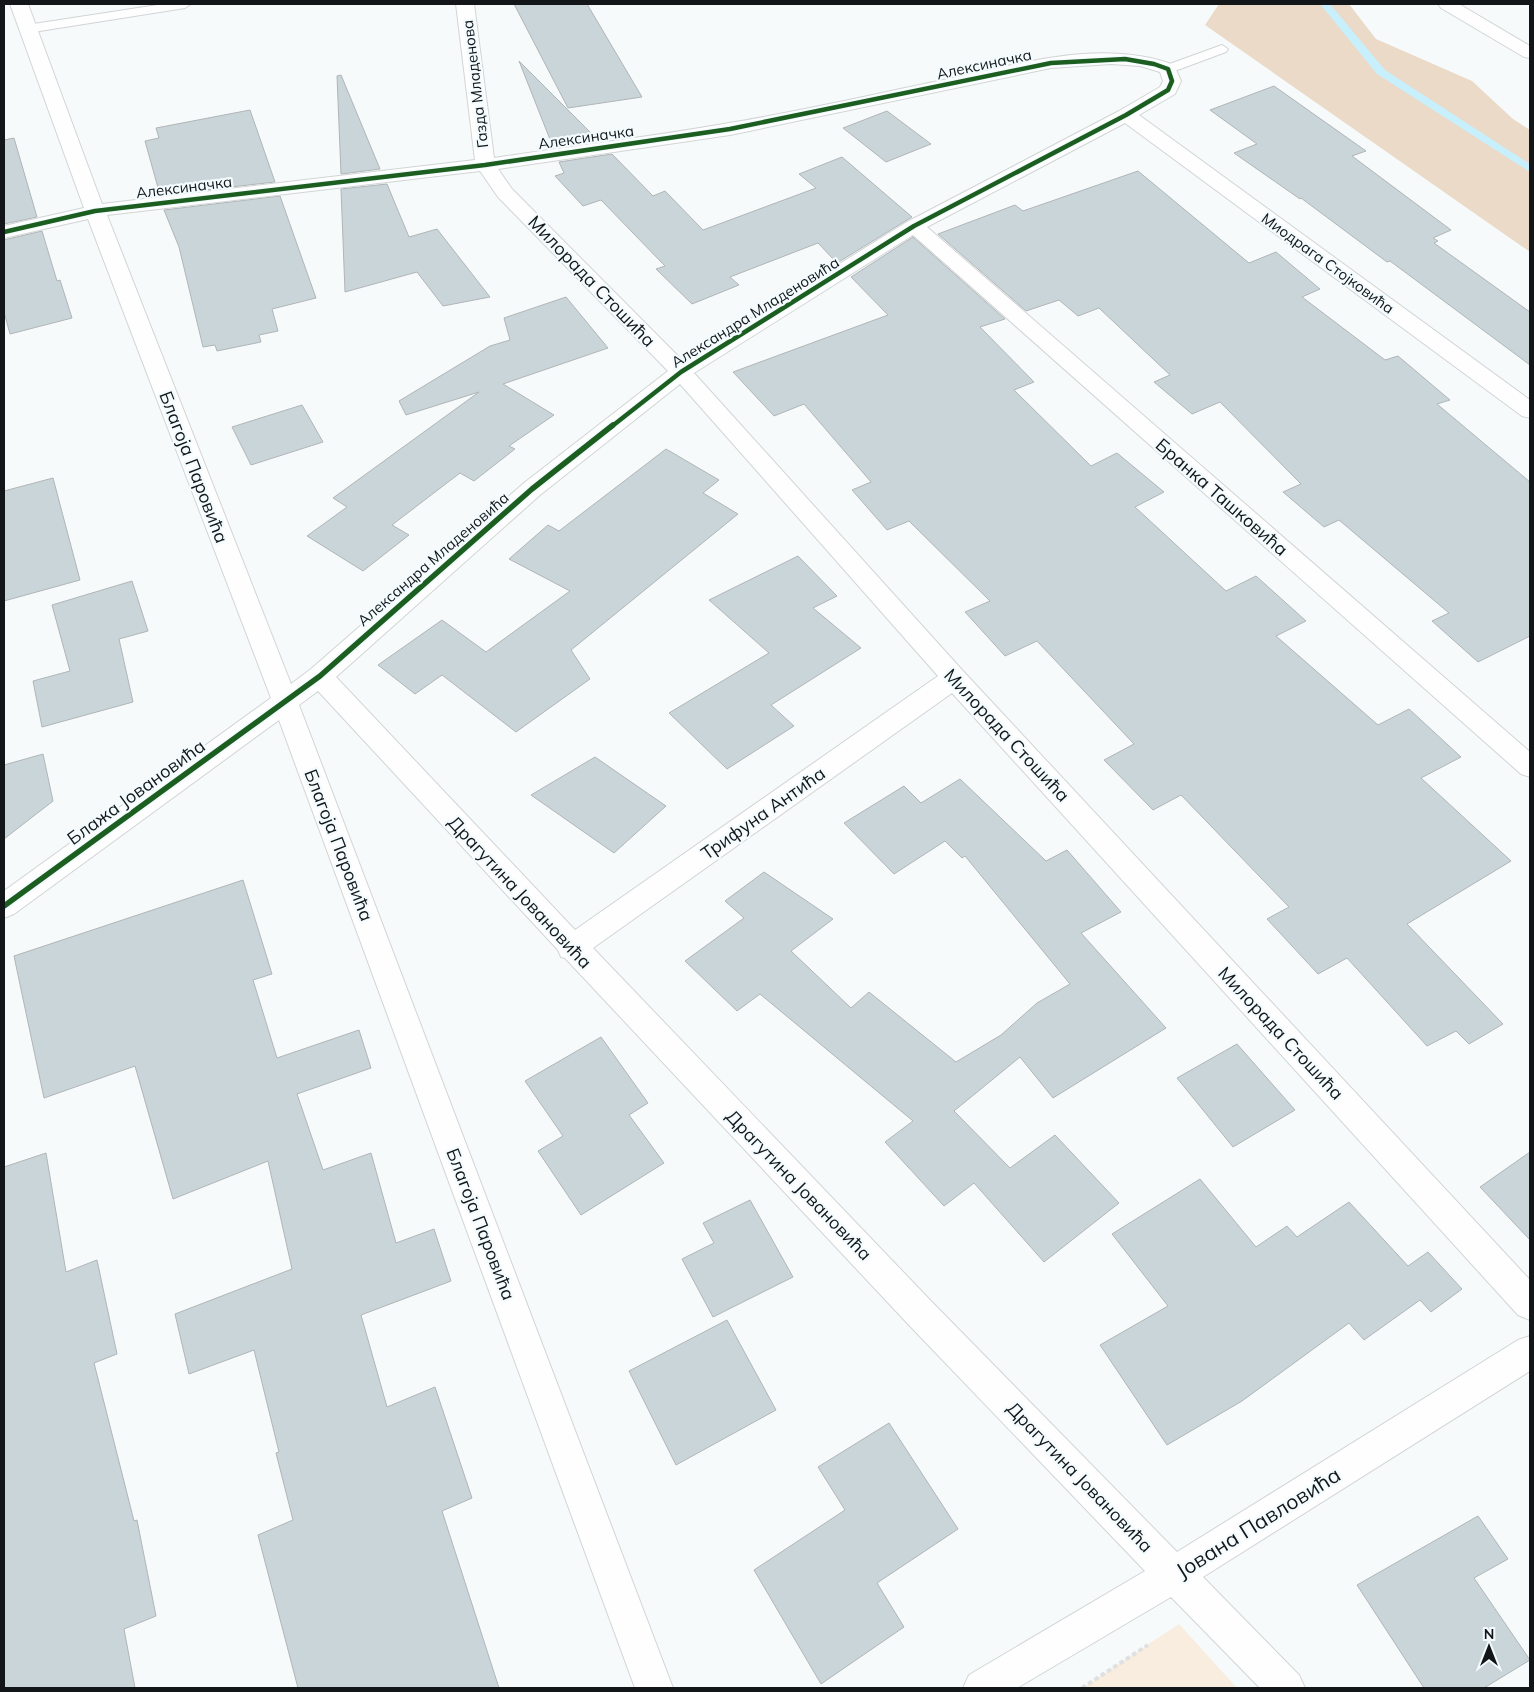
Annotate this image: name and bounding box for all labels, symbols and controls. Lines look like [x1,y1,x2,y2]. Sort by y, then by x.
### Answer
street label: Газда Младенова [458,19,492,149]
street label: Алексиначка [935,45,1033,83]
street label: Алексиначка [537,121,635,153]
street label: Алексиначка [135,172,233,202]
street label: Миодрага Стојковића [1258,208,1398,318]
street label: Милорада Стошића [523,211,661,351]
street label: Александра Младеновића [667,252,843,372]
street label: Благоја Паровића [154,388,234,546]
street label: Бранка Ташковића [1151,433,1293,561]
street label: Александра Младеновића [353,488,513,630]
street label: Милорада Стошића [939,664,1075,806]
street label: Блажа Јовановића [62,734,210,850]
street label: Трифуна Антића [696,762,830,864]
street label: Благоја Паровића [299,766,379,924]
street label: Драгутина Јовановића [443,811,597,973]
street label: Милорада Стошића [1213,962,1349,1104]
street label: Драгутина Јовановића [721,1105,877,1265]
street label: Благоја Паровића [441,1145,521,1303]
street label: Драгутина Јовановића [1002,1397,1158,1557]
street label: Јована Павловића [1171,1461,1345,1583]
north arrow [1464,1622,1514,1672]
text: N [1484,1625,1494,1643]

